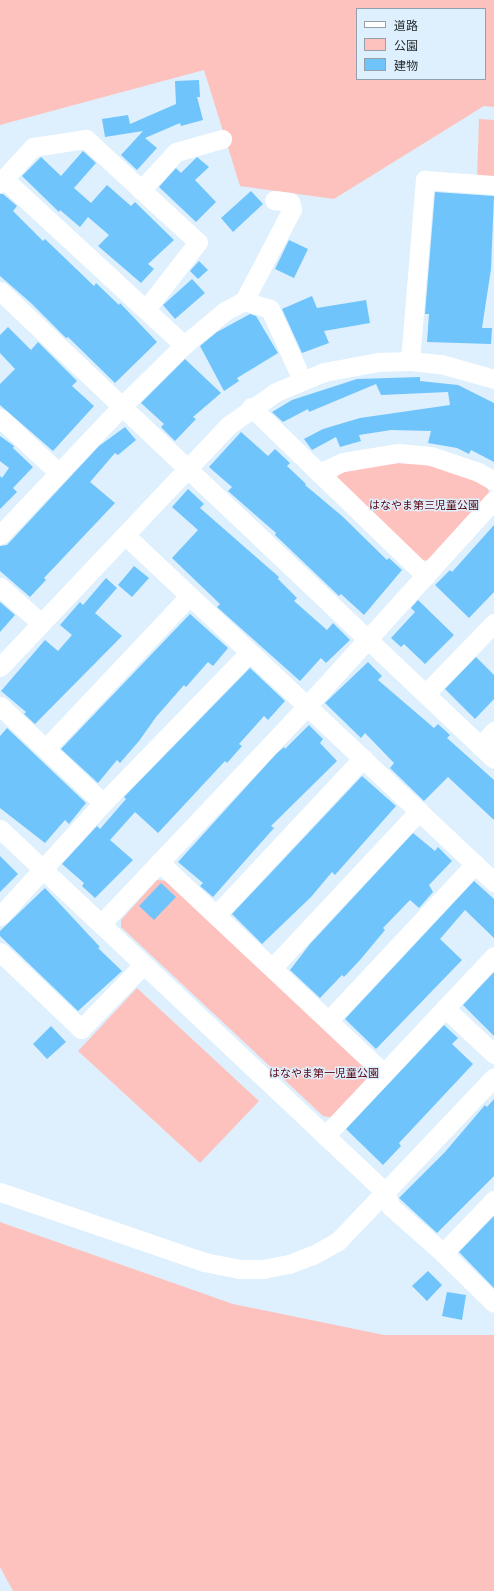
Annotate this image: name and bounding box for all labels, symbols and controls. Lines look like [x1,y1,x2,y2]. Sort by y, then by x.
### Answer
legend [356,8,486,80]
text: 道路 [394,18,418,33]
text: 公園 [394,38,418,53]
text: 建物 [394,58,418,73]
park label: はなやま第三児童公園 [369,498,479,512]
park label: はなやま第一児童公園 [269,1066,379,1080]

